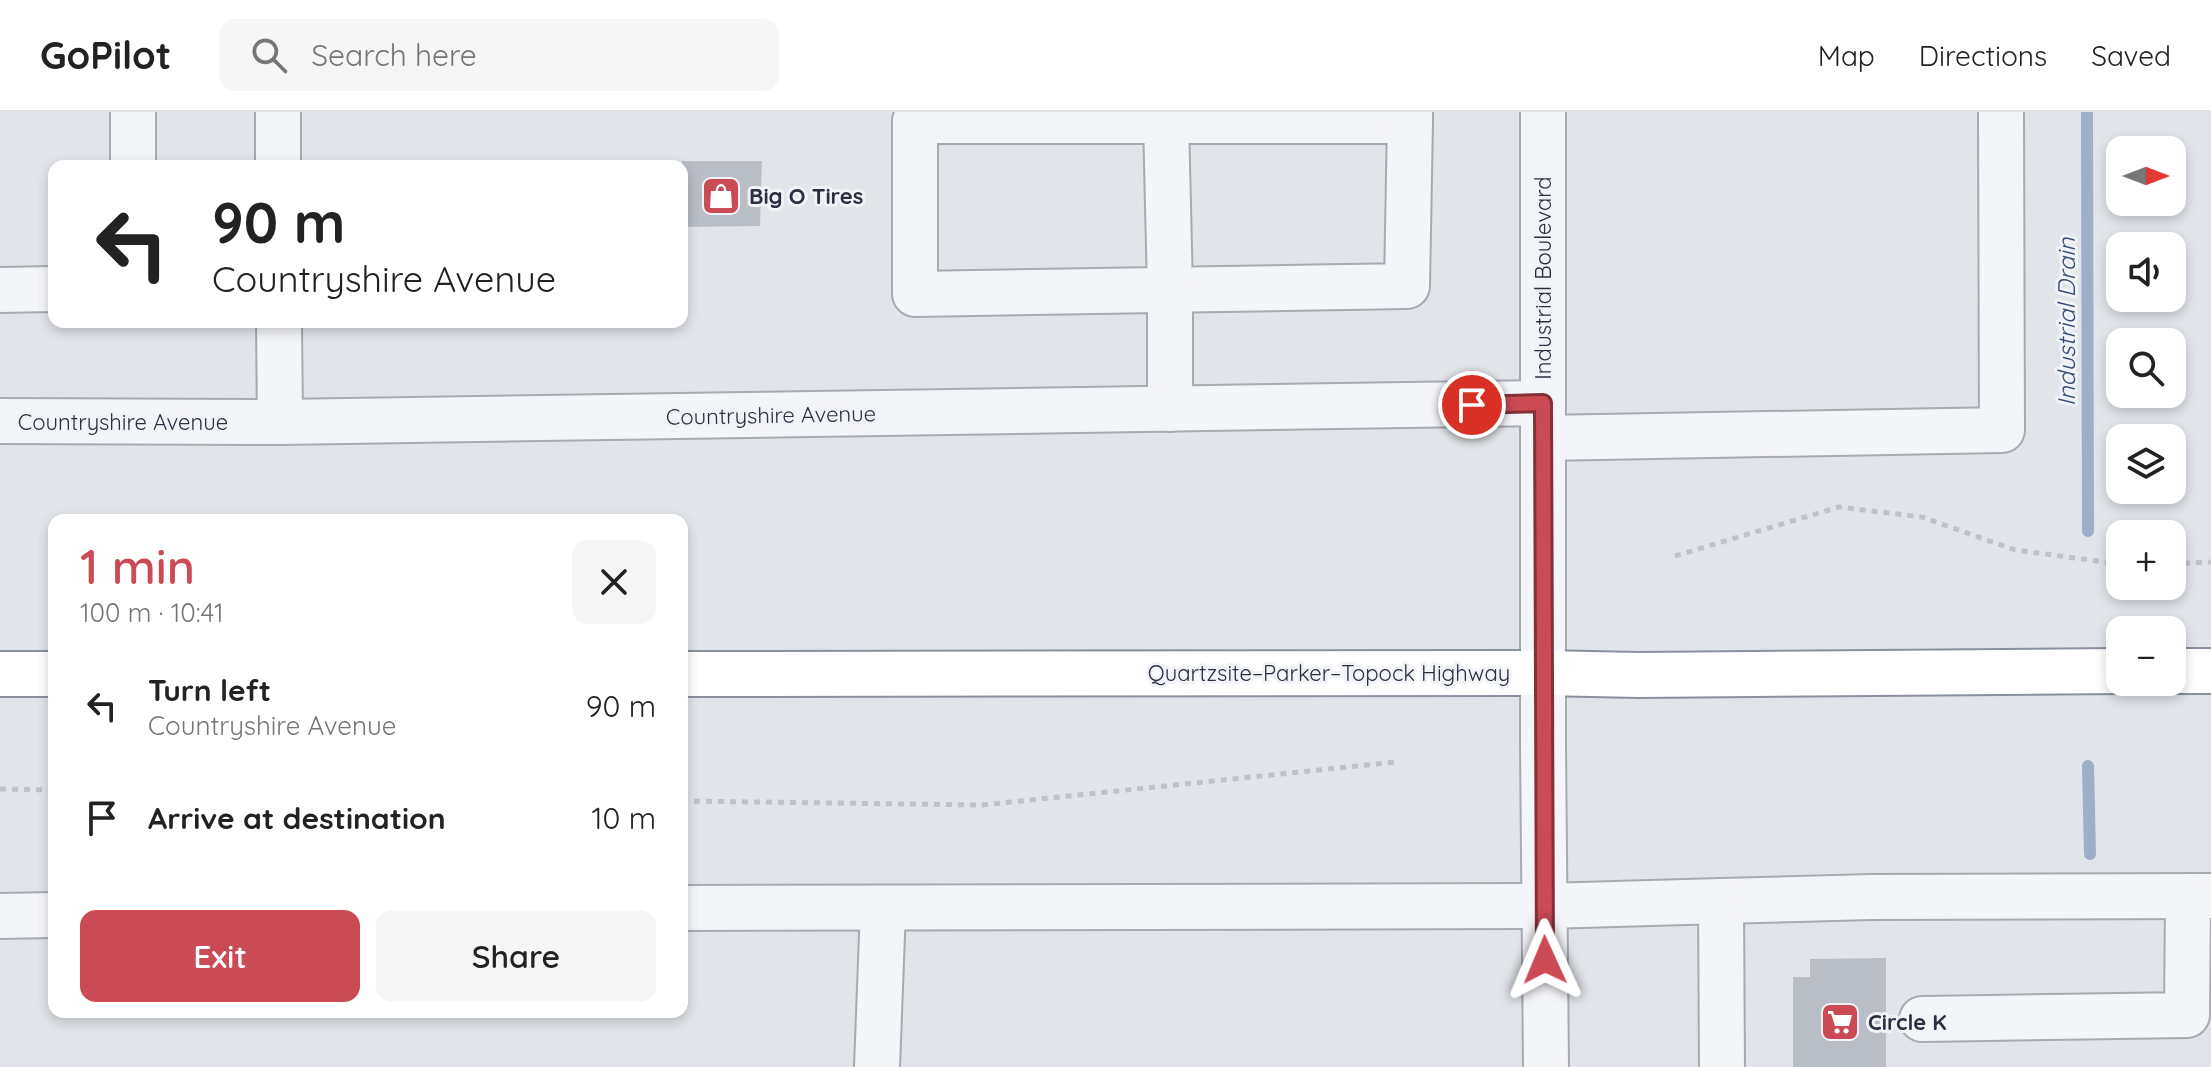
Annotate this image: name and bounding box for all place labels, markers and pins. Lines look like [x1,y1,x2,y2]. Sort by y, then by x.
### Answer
shop icon: Big O Tires [700,175,742,217]
place label: Big O Tires [749,182,863,210]
pin [1438,371,1506,439]
supermarket icon: Circle K [1819,1001,1861,1043]
place label: Circle K [1868,1008,1947,1036]

